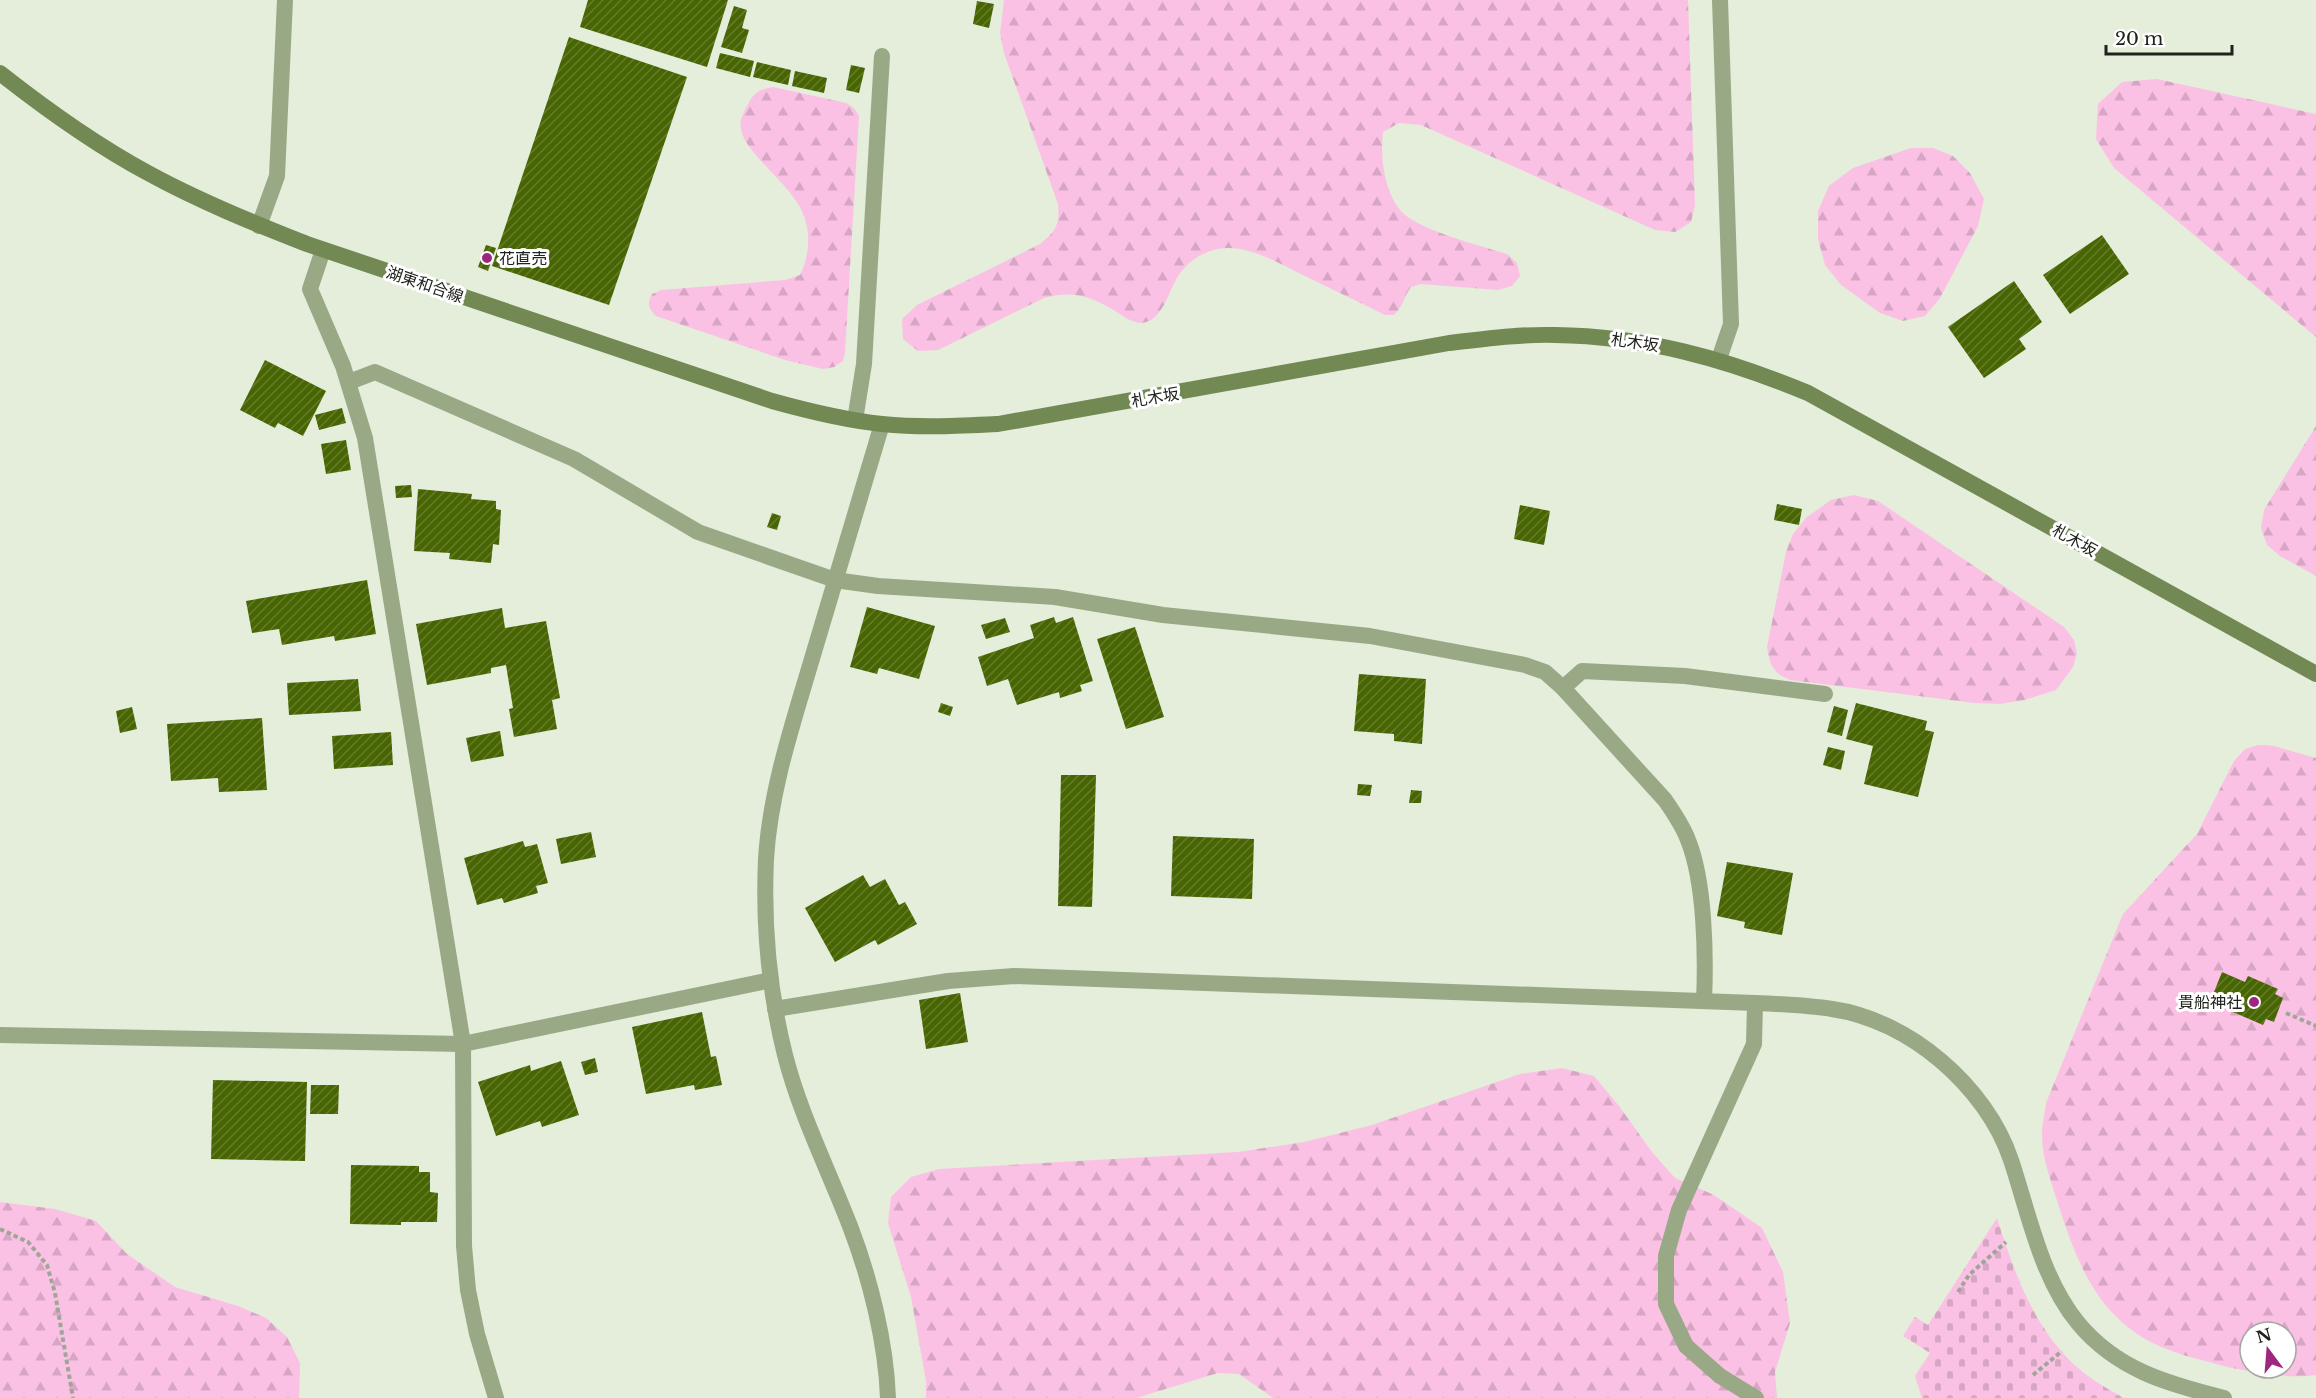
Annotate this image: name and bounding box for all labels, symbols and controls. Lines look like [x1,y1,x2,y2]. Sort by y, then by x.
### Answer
scale bar [2106,18,2232,56]
text: 20 m [2115,28,2163,50]
place label: 花直売 [499,248,547,268]
marker: 花直売 [480,251,494,265]
street label: 湖東和合線 [384,262,466,306]
street label: 札木坂 [1610,329,1660,355]
street label: 札木坂 [1130,383,1180,411]
street label: 札木坂 [2049,520,2101,560]
place label: 貴船神社 [2178,992,2242,1012]
marker: 貴船神社 [2247,995,2261,1009]
north arrow [2238,1320,2298,1380]
text: N [2254,1324,2274,1347]

